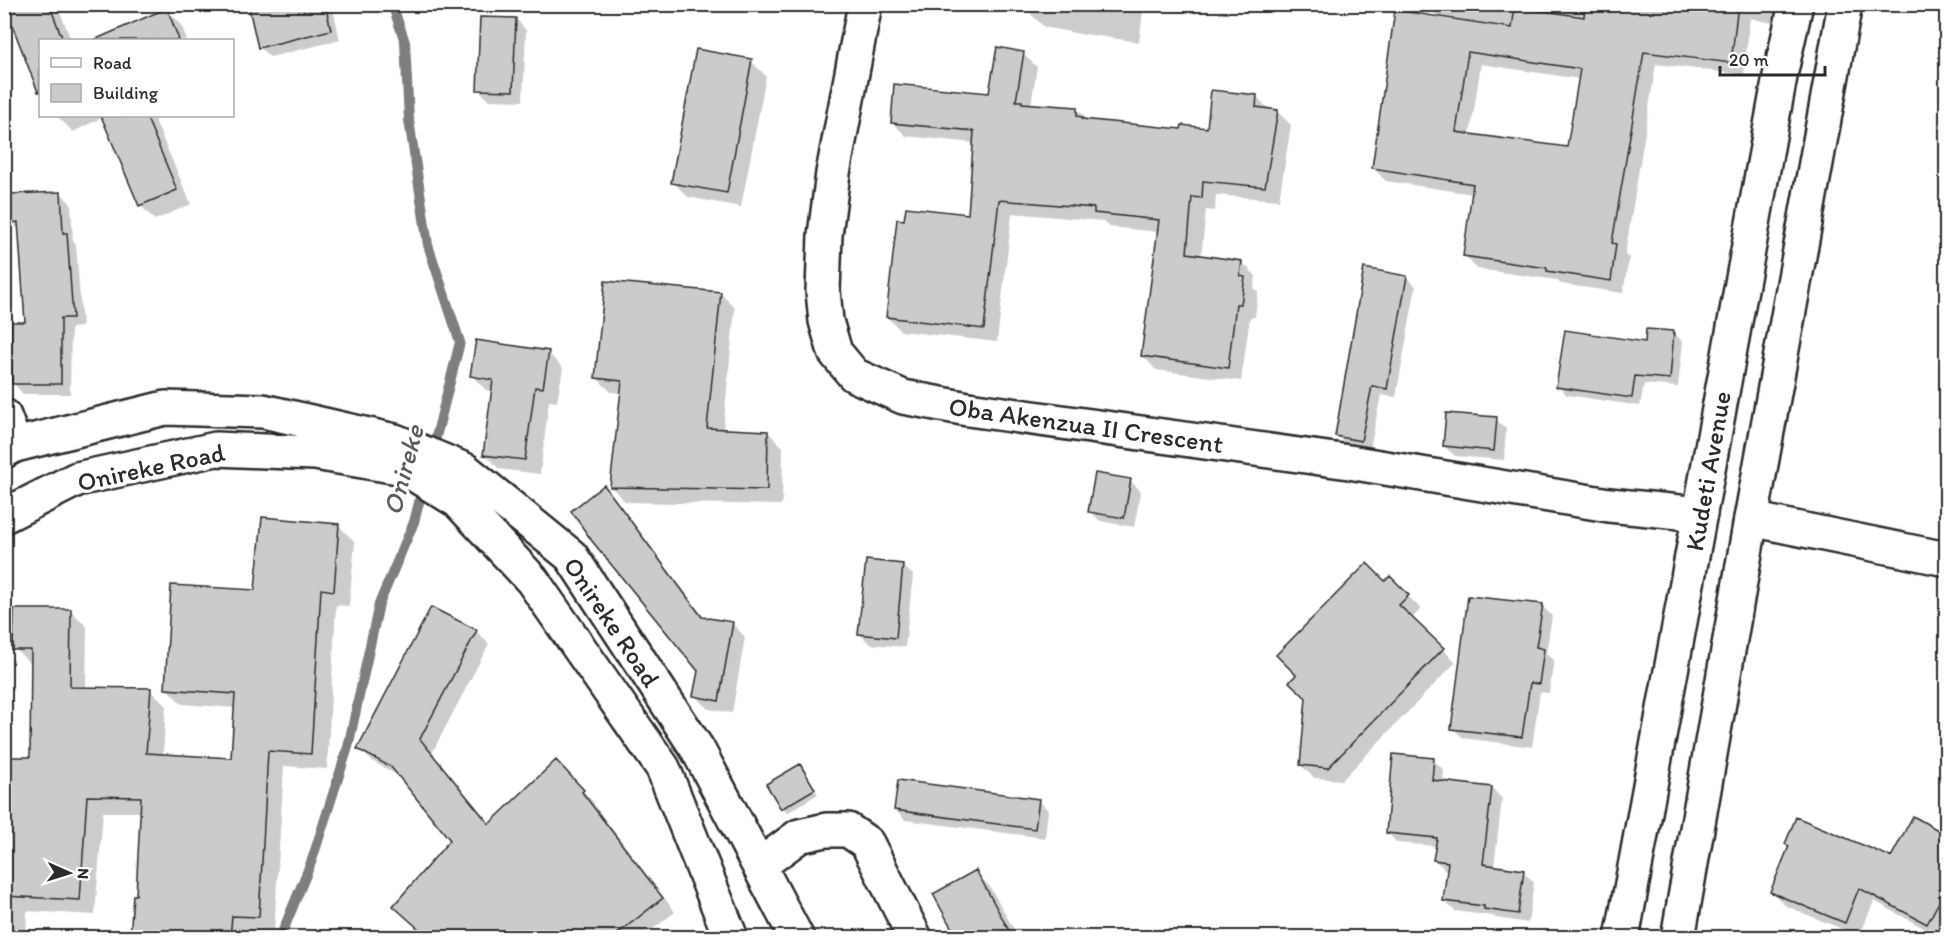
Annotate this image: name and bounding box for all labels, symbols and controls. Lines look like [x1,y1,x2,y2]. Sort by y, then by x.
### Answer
legend [39,39,234,117]
scale bar [1720,39,1825,77]
text: 20 m [1729,49,1769,71]
text: Road [93,52,132,74]
text: Building [93,82,159,104]
street label: Kudeti Avenue [1678,388,1738,554]
street label: Oba Akenzua II Crescent [947,390,1226,460]
water label: Onireke [375,420,431,519]
street label: Onireke Road [74,436,228,498]
street label: Onireke Road [557,551,668,694]
north arrow [39,843,99,903]
text: N [74,868,93,880]

